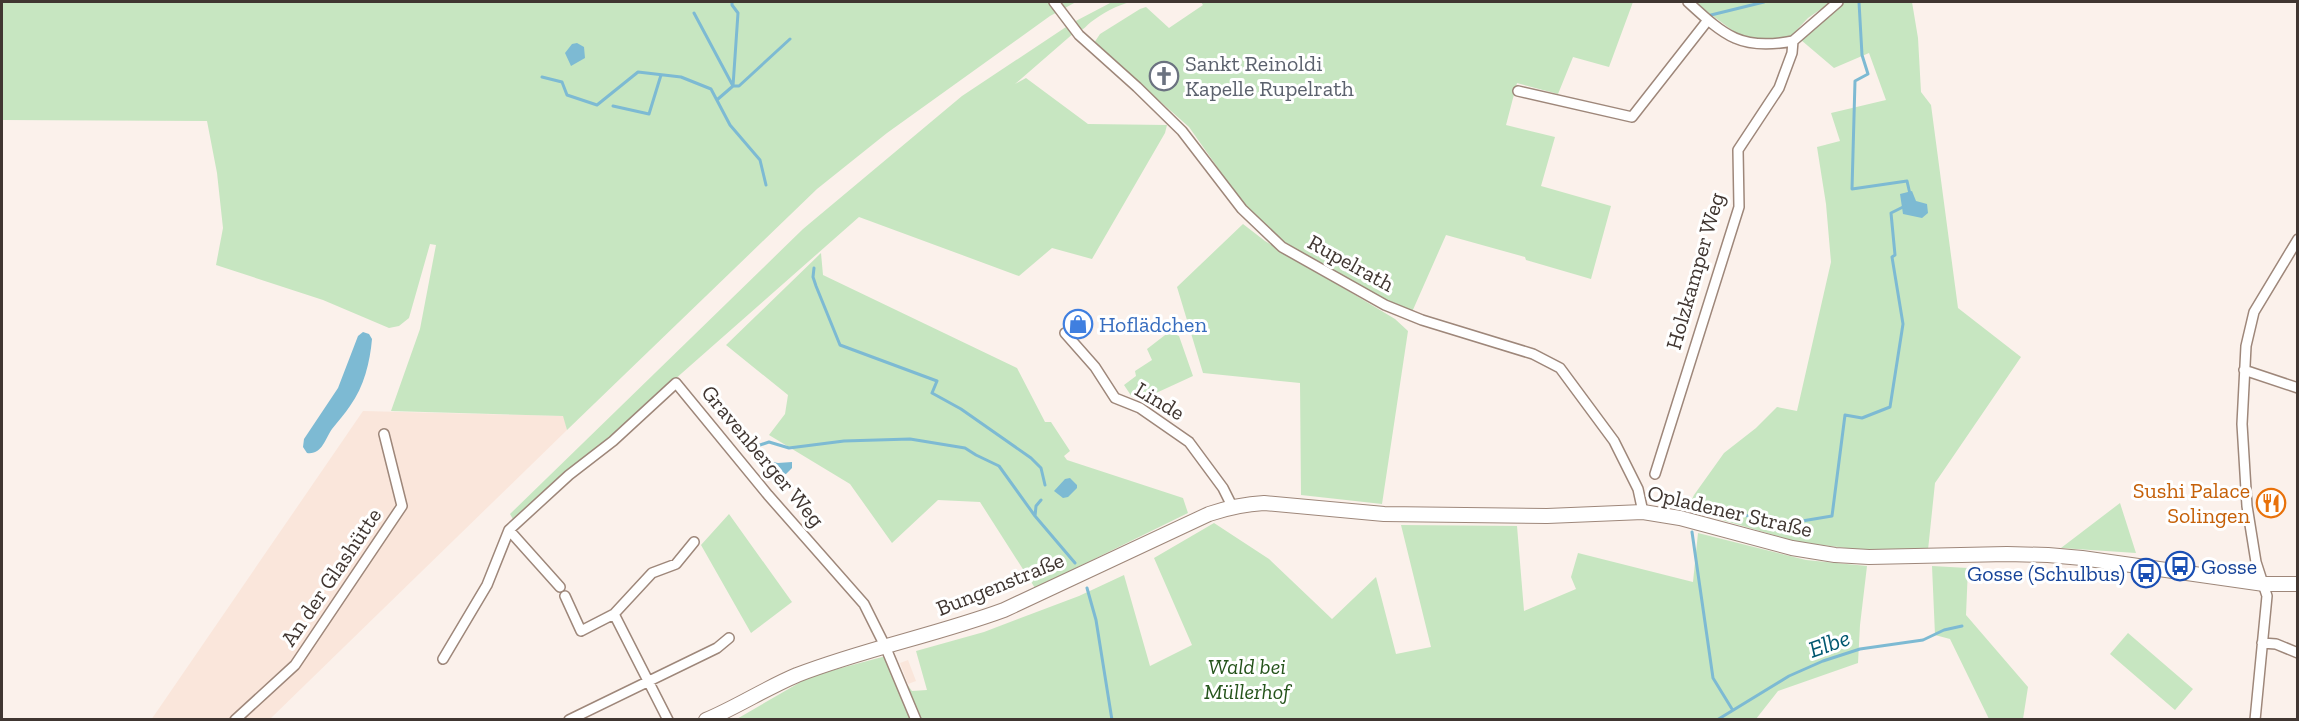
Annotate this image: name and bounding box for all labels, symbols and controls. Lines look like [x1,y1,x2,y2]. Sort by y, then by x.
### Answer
place label: Sankt Reinoldi Kapelle Rupelrath [1185,50,1354,102]
church icon: Sankt Reinoldi Kapelle Rupelrath [1148,60,1180,92]
street label: Holzkamper Weg [1660,189,1730,353]
street label: Rupelrath [1303,228,1399,298]
shop icon: Hoflädchen [1062,308,1094,340]
place label: Hoflädchen [1099,311,1207,338]
street label: Linde [1130,376,1190,426]
street label: Gravenberger Weg [696,379,830,533]
place label: Sushi Palace Solingen [2133,477,2250,529]
street label: Opladener Straße [1645,479,1815,543]
restaurant icon: Sushi Palace Solingen [2255,487,2287,519]
street label: An der Glashütte [275,503,387,651]
street label: Bungenstraße [932,546,1068,622]
bus stop icon: Gosse [2164,550,2196,582]
place label: Gosse [2201,553,2257,580]
bus stop icon: Gosse (Schulbus) [2130,557,2162,589]
place label: Gosse (Schulbus) [1967,560,2125,587]
water label: Elbe [1804,622,1854,664]
park label: Wald bei Müllerhof [1204,653,1292,705]

